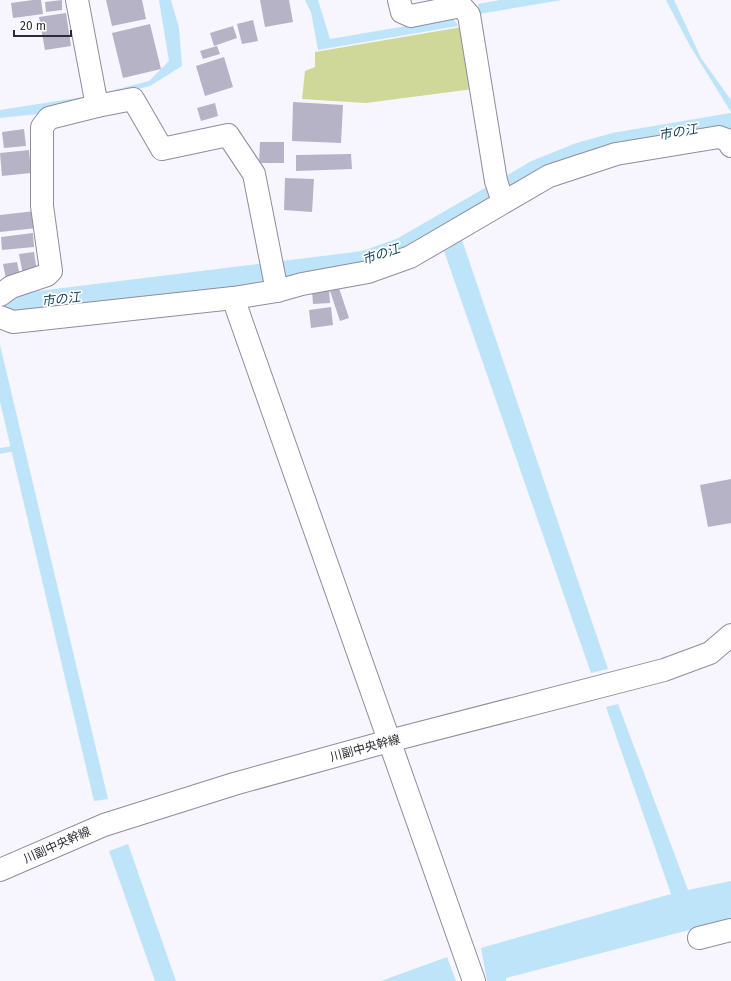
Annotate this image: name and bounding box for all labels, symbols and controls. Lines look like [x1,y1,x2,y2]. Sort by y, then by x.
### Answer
scale bar [14,12,71,38]
text: 20 m [20,19,46,33]
water label: 市の江 [657,121,700,143]
water label: 市の江 [360,240,404,267]
water label: 市の江 [41,289,83,309]
street label: 川副中央幹線 [328,732,402,764]
street label: 川副中央幹線 [21,824,93,866]

